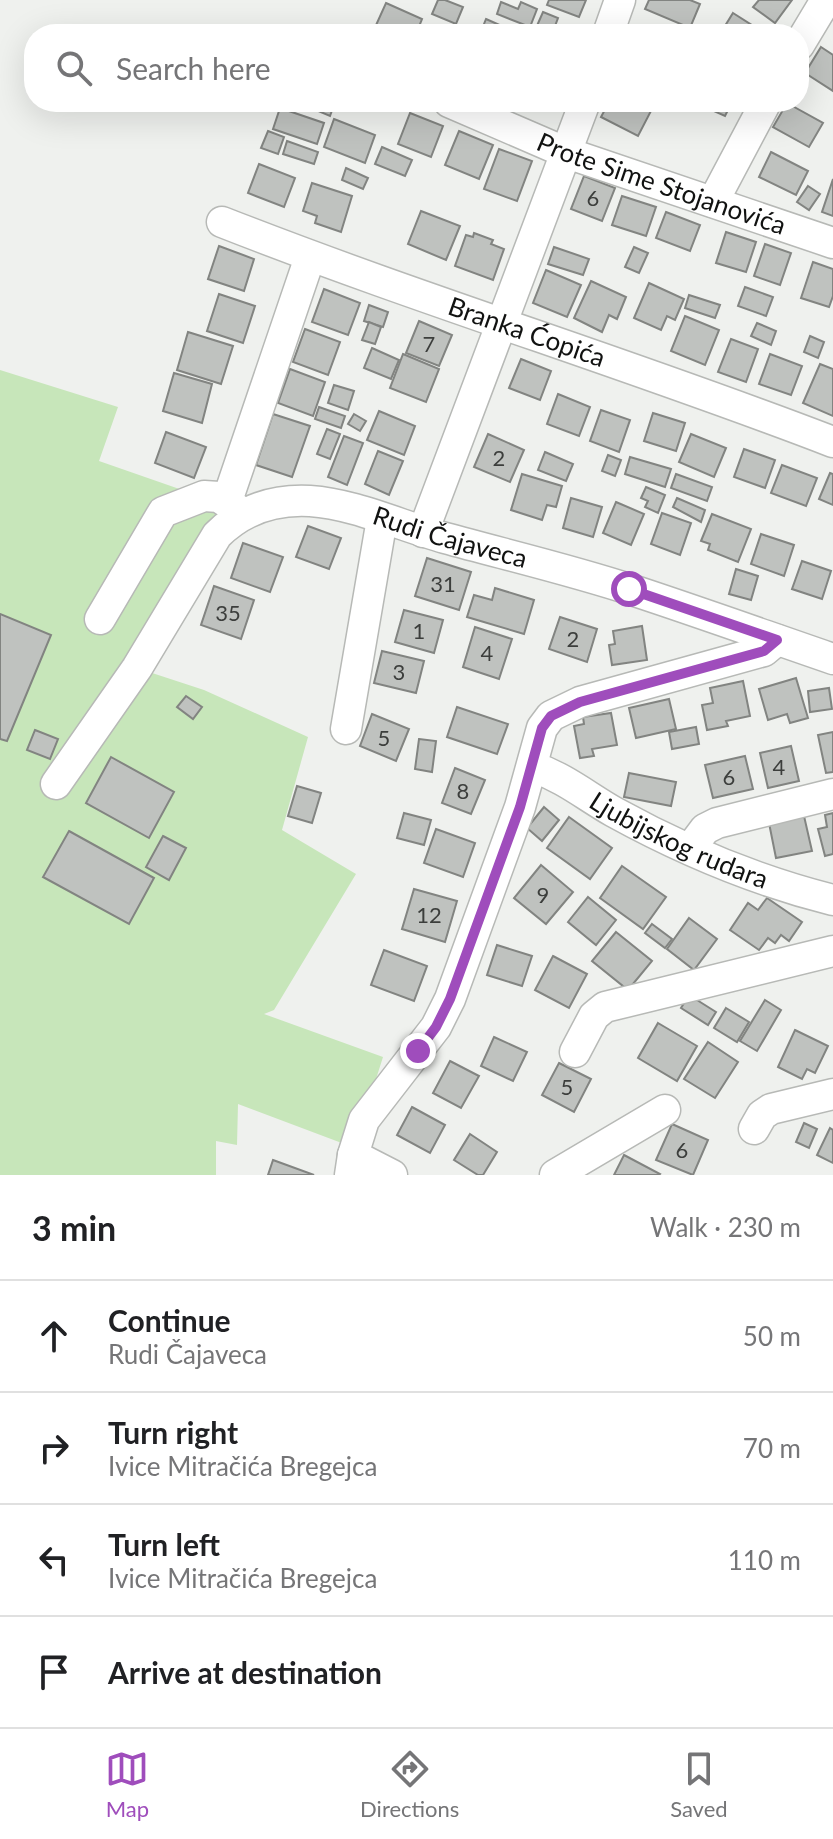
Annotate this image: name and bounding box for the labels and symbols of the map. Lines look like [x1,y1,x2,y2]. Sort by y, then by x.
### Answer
street label: Prote Sime Stojanovića [532,125,790,241]
house number: 6 [587,184,599,211]
street label: Branka Ćopića [444,289,610,373]
house number: 7 [423,330,435,357]
house number: 2 [493,444,505,471]
street label: Rudi Čajaveca [369,499,531,574]
house number: 31 [430,570,456,597]
route start [611,571,647,607]
house number: 35 [215,599,241,626]
house number: 1 [413,617,425,644]
house number: 2 [567,625,579,652]
house number: 4 [481,639,494,666]
house number: 3 [393,658,405,685]
house number: 5 [378,724,390,751]
house number: 4 [773,753,786,780]
house number: 6 [723,763,735,790]
house number: 8 [457,777,469,804]
street label: Ljubijskog rudara [584,784,773,895]
house number: 9 [537,881,549,908]
house number: 12 [416,901,442,928]
route end [400,1033,436,1069]
house number: 5 [561,1073,573,1100]
house number: 6 [676,1136,688,1163]

